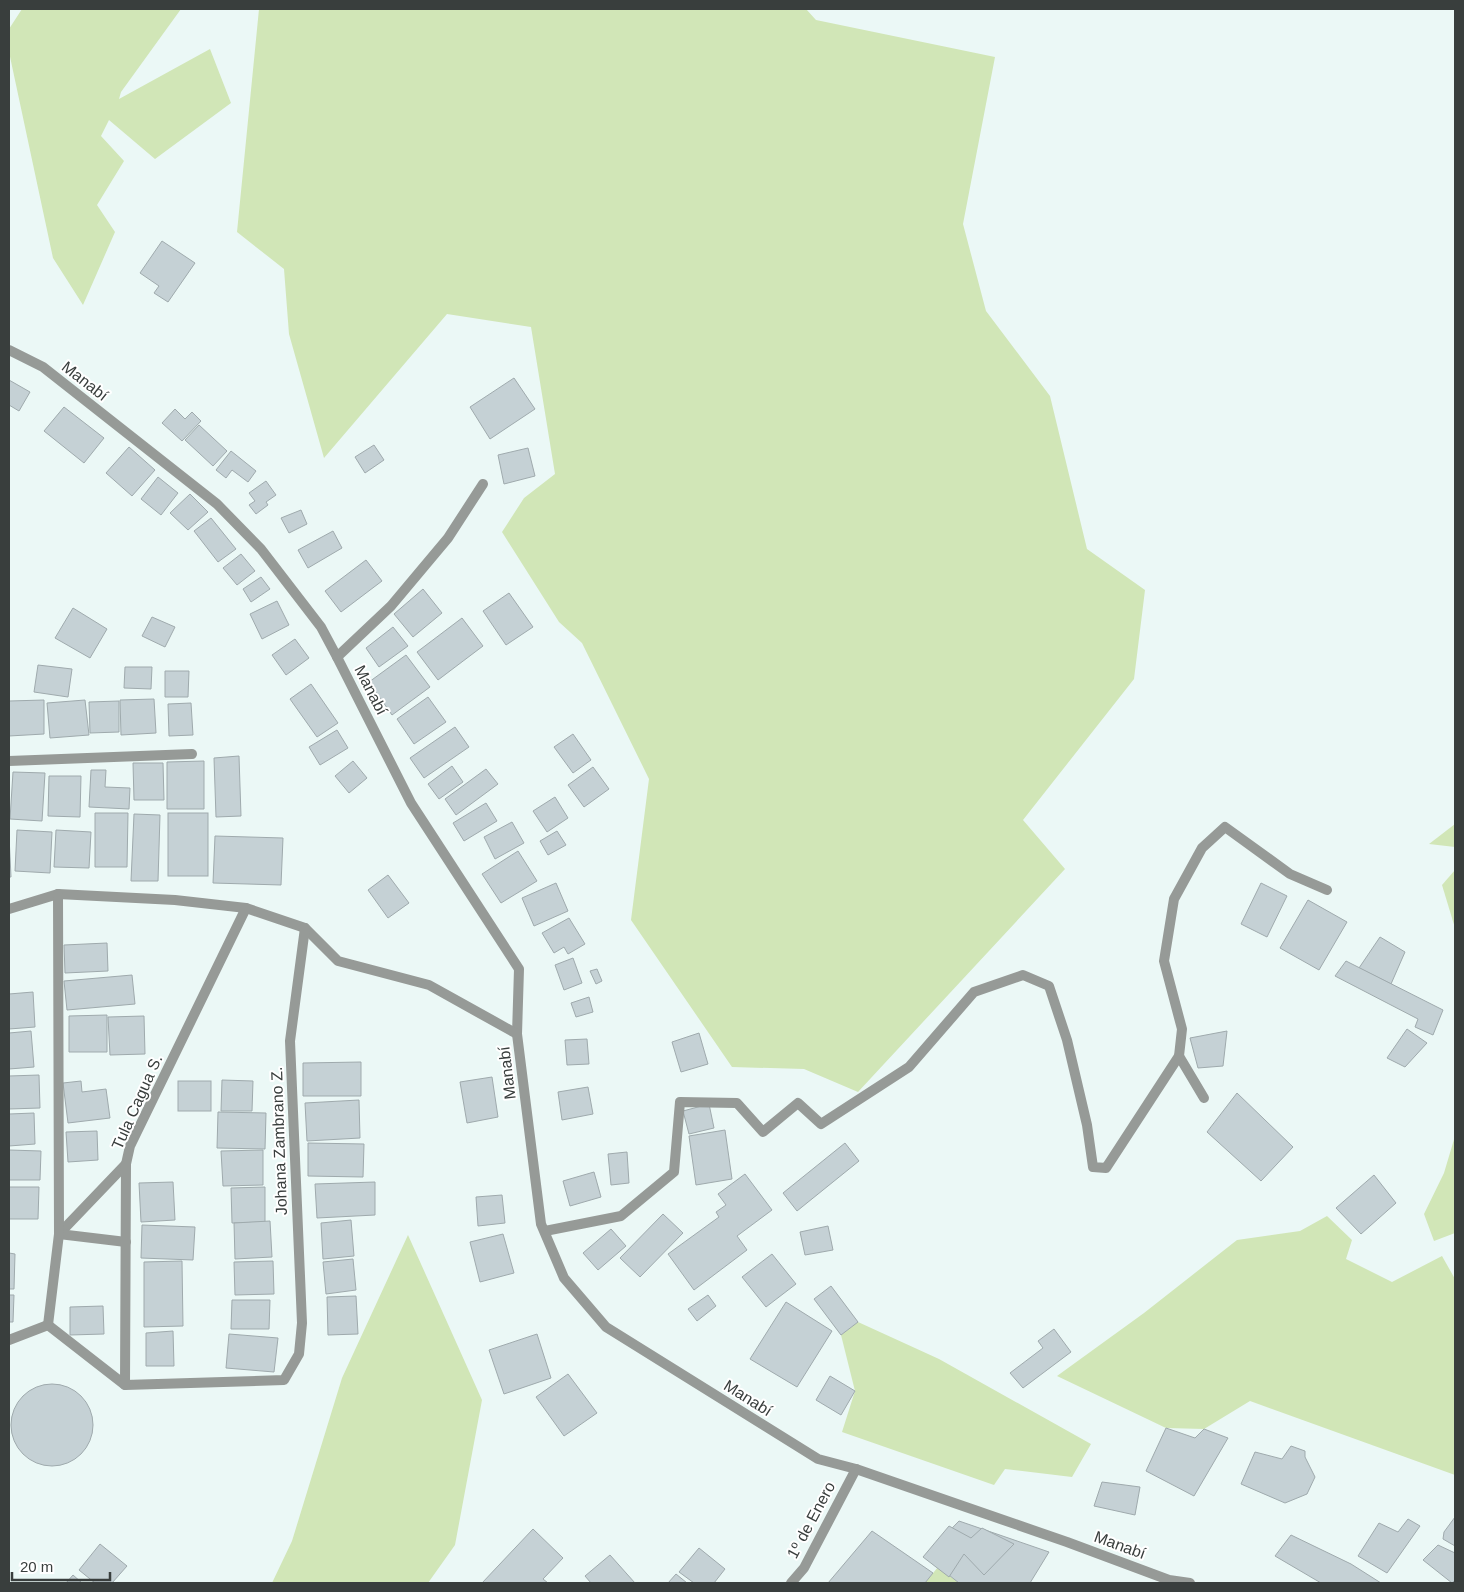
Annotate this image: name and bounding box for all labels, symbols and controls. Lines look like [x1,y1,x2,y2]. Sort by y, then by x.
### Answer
street label: Manabí [59,358,112,404]
street label: Manabí [351,662,391,718]
street label: Manabí [495,1045,519,1101]
street label: Tula Cagua S. [109,1052,165,1152]
street label: Johana Zambrano Z. [268,1066,290,1216]
street label: Manabí [721,1377,776,1420]
street label: 1º de Enero [784,1479,838,1561]
street label: Manabí [1092,1528,1148,1562]
scale bar [12,1550,110,1582]
text: 20 m [20,1558,53,1575]

